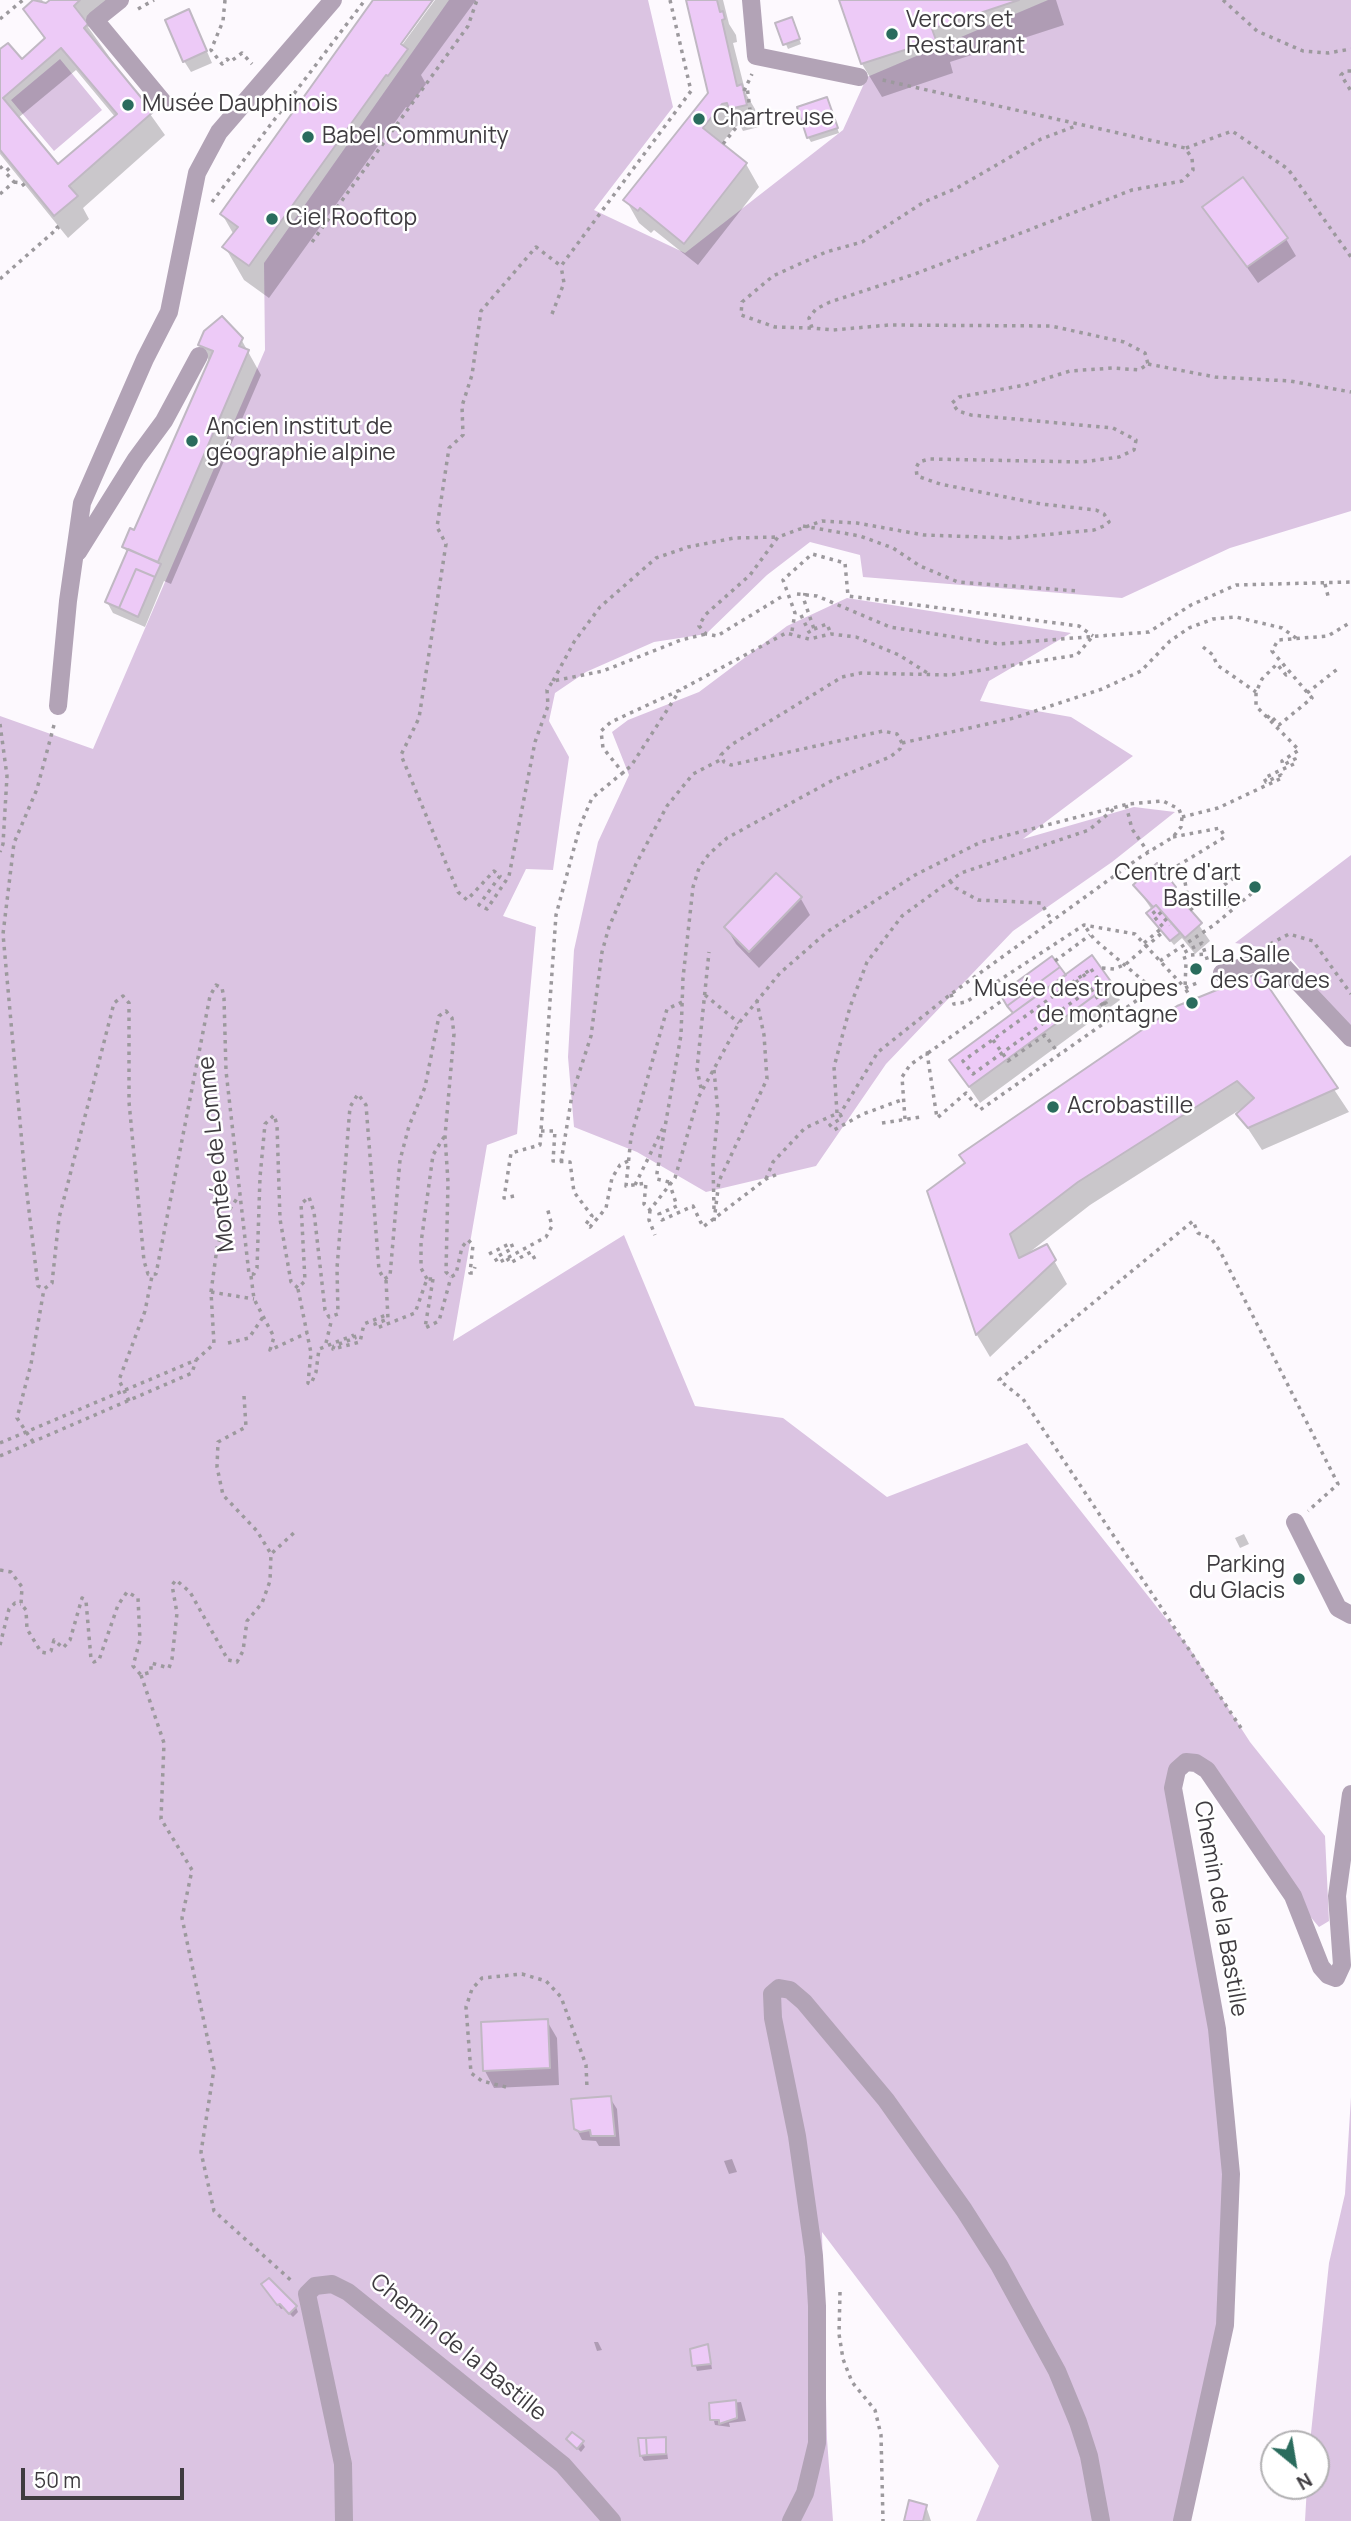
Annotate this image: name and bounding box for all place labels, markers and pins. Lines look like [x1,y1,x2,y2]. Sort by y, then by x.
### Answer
place label: Vercors et Restaurant [906,7,1025,61]
marker: Vercors et Restaurant [884,26,900,42]
place label: Musée Dauphinois [142,91,338,119]
marker: Musée Dauphinois [120,97,136,113]
place label: Chartreuse [713,105,834,133]
marker: Chartreuse [691,111,707,127]
place label: Babel Community [322,123,509,151]
marker: Babel Community [300,129,316,145]
place label: Ciel Rooftop [286,205,417,233]
marker: Ciel Rooftop [264,211,280,227]
place label: Ancien institut de géographie alpine [206,414,396,468]
marker: Ancien institut de géographie alpine [184,433,200,449]
place label: Centre d'art Bastille [1114,860,1241,914]
marker: Centre d'art Bastille [1247,879,1263,895]
place label: La Salle des Gardes [1210,942,1330,996]
marker: La Salle des Gardes [1188,961,1204,977]
place label: Musée des troupes de montagne [974,976,1178,1030]
marker: Musée des troupes de montagne [1184,995,1200,1011]
place label: Acrobastille [1067,1093,1193,1121]
marker: Acrobastille [1045,1099,1061,1115]
place label: Parking du Glacis [1189,1552,1285,1606]
marker: Parking du Glacis [1291,1571,1307,1587]

